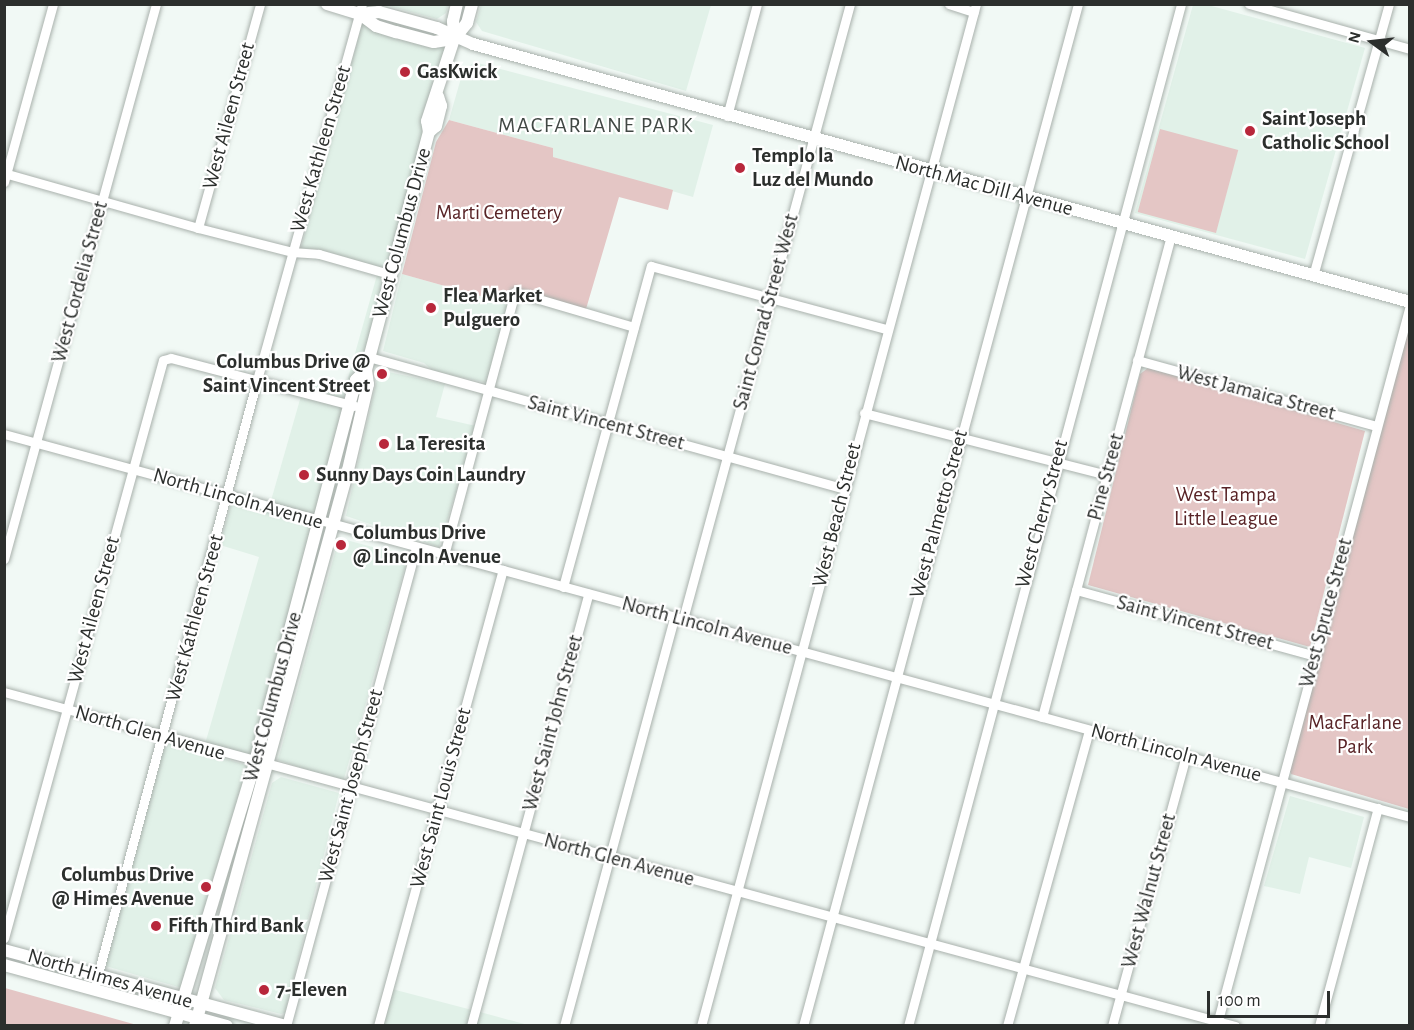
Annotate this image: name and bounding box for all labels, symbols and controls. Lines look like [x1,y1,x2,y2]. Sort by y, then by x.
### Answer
north arrow [1342,12,1402,72]
text: N [1345,30,1364,45]
street label: West Aileen Street [197,40,261,192]
place label: GasKwick [417,59,497,85]
street label: West Kathleen Street [285,63,357,235]
marker: GasKwick [398,65,412,79]
place label: Saint Joseph Catholic School [1262,106,1389,156]
district label: MACFARLANE PARK [498,113,694,139]
marker: Saint Joseph Catholic School [1243,124,1257,138]
place label: Templo la Luz del Mundo [752,143,873,193]
street label: West Columbus Drive [367,145,437,321]
street label: North Mac Dill Avenue [892,150,1076,222]
marker: Templo la Luz del Mundo [733,161,747,175]
street label: West Cordelia Street [46,198,114,366]
park label: Marti Cemetery [436,200,562,226]
street label: Saint Conrad Street West [728,211,804,413]
place label: Flea Market Pulguero [443,283,542,333]
marker: Flea Market Pulguero [424,301,438,315]
place label: Columbus Drive @ Saint Vincent Street [203,349,370,399]
street label: West Jamaica Street [1174,360,1338,426]
marker: Columbus Drive @ Saint Vincent Street [375,367,389,381]
street label: Saint Vincent Street [525,390,687,456]
street label: West Palmetto Street [904,427,974,601]
place label: La Teresita [396,431,485,457]
street label: Pine Street [1082,431,1130,523]
marker: La Teresita [377,437,391,451]
street label: West Cherry Street [1010,437,1074,591]
street label: West Beach Street [807,440,867,590]
place label: Sunny Days Coin Laundry [316,462,526,488]
street label: North Lincoln Avenue [150,463,326,535]
marker: Sunny Days Coin Laundry [297,468,311,482]
park label: West Tampa Little League [1174,482,1278,532]
place label: Columbus Drive @ Lincoln Avenue [353,520,501,570]
street label: West Kathleen Street [161,532,229,704]
street label: West Aileen Street [62,534,126,686]
street label: West Spruce Street [1294,535,1358,691]
marker: Columbus Drive @ Lincoln Avenue [334,538,348,552]
street label: Saint Vincent Street [1114,590,1276,656]
street label: North Lincoln Avenue [619,591,795,661]
street label: West Columbus Drive [238,609,308,785]
street label: West Saint John Street [517,632,589,814]
street label: West Saint Joseph Street [313,687,389,885]
street label: North Glen Avenue [72,700,228,766]
street label: West Saint Louis Street [405,705,477,891]
park label: MacFarlane Park [1308,710,1402,760]
street label: North Lincoln Avenue [1088,718,1264,788]
street label: West Walnut Street [1116,811,1182,971]
street label: North Glen Avenue [541,828,697,892]
place label: Columbus Drive @ Himes Avenue [52,862,194,912]
marker: Columbus Drive @ Himes Avenue [199,880,213,894]
place label: Fifth Third Bank [168,913,304,939]
marker: Fifth Third Bank [149,919,163,933]
street label: North Himes Avenue [25,943,195,1015]
place label: 7-Eleven [276,977,347,1003]
scale bar [1210,979,1333,1017]
marker: 7-Eleven [257,983,271,997]
text: 100 m [1218,992,1261,1010]

